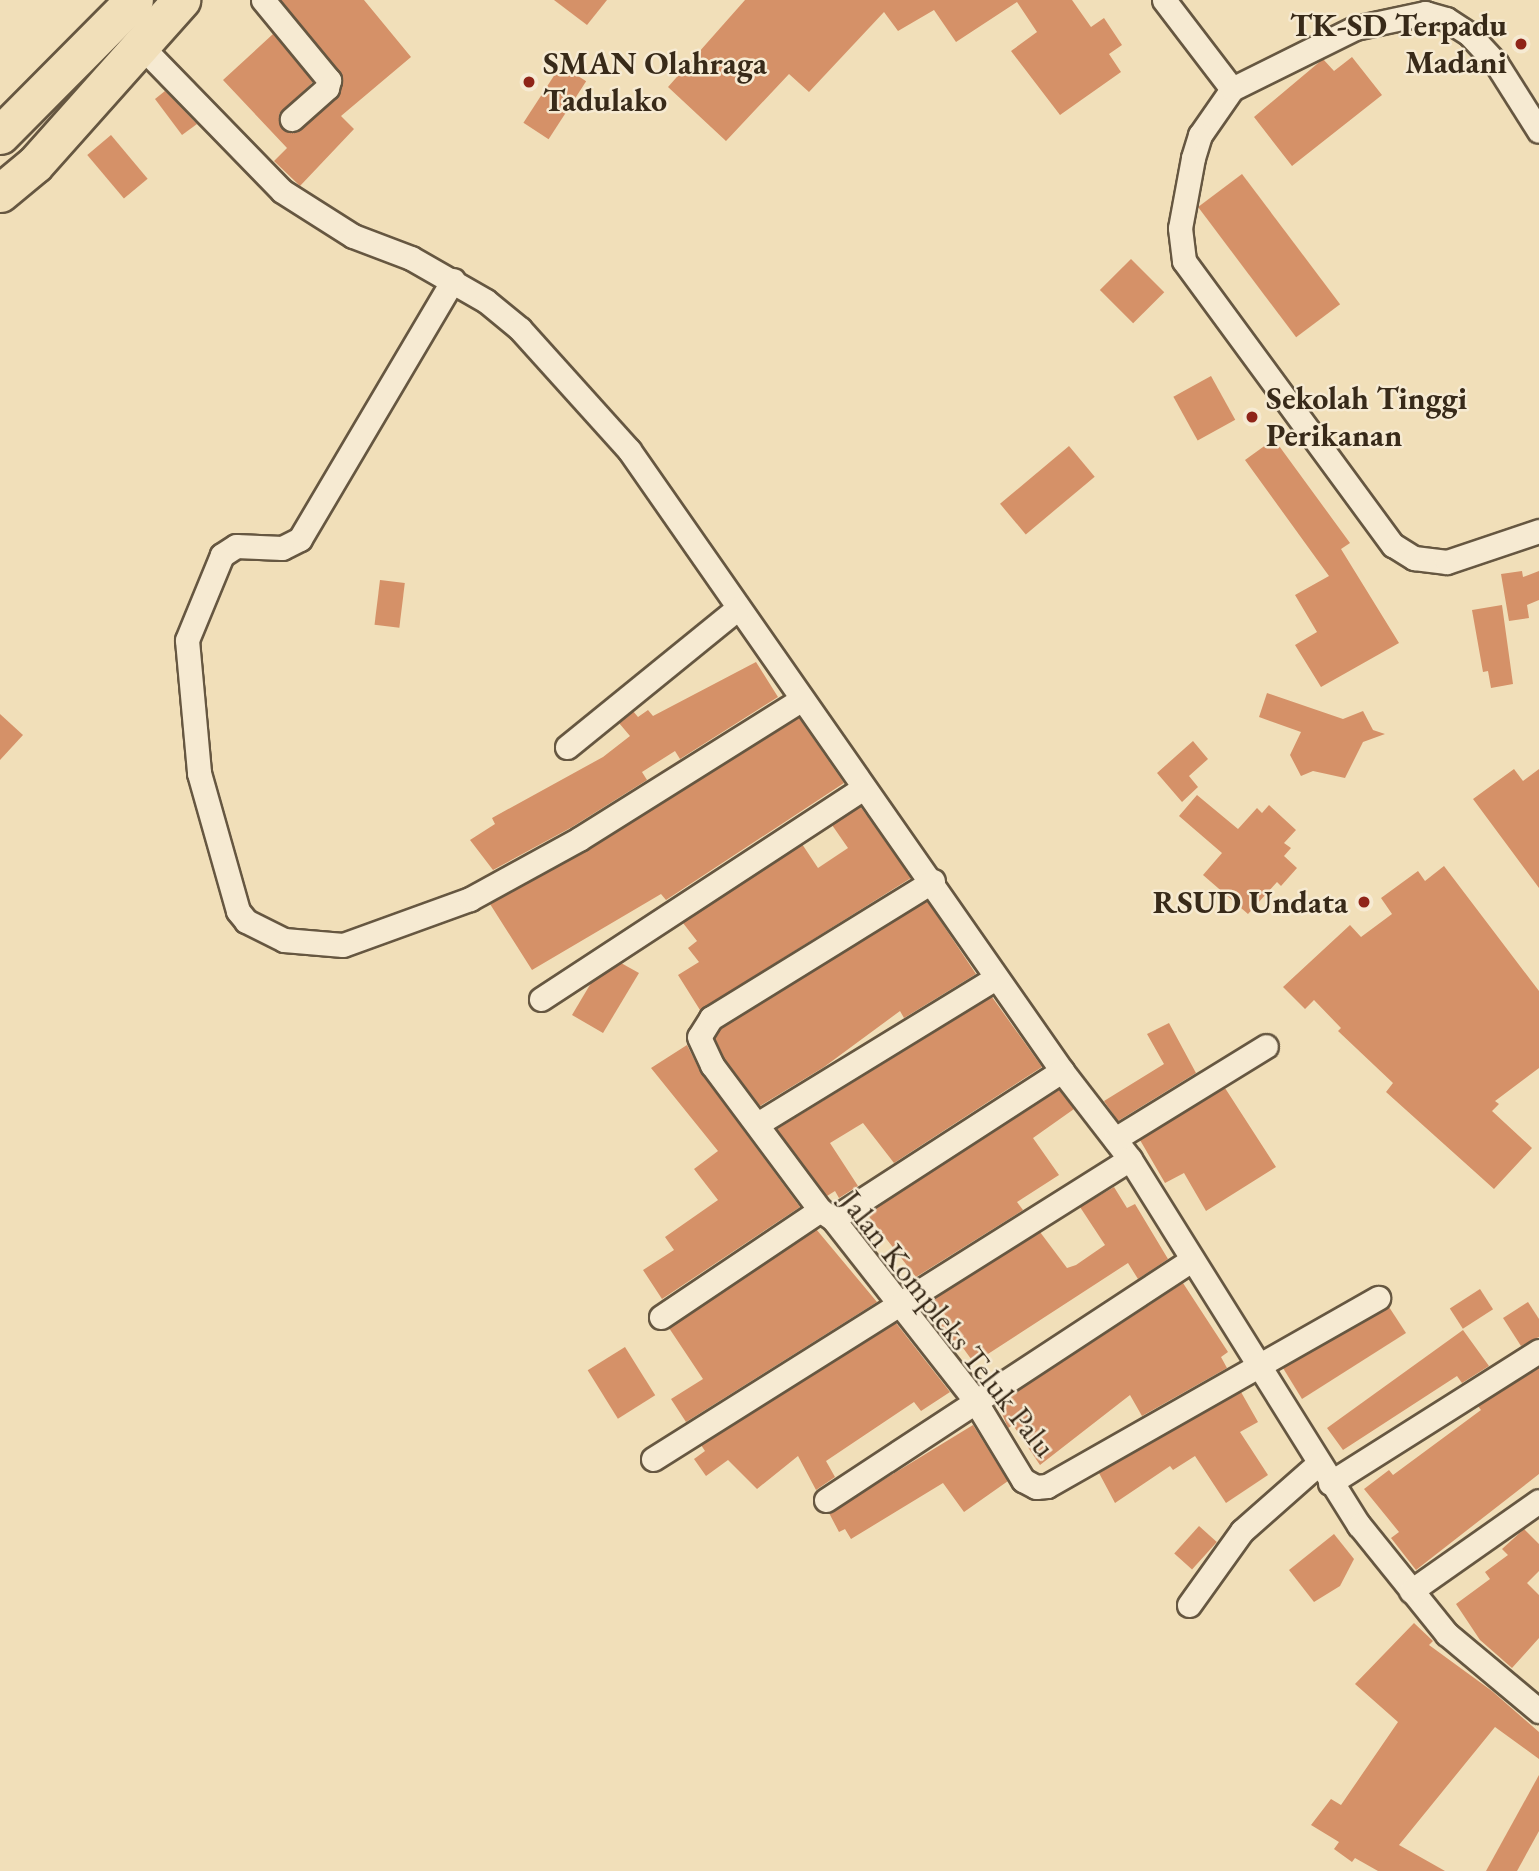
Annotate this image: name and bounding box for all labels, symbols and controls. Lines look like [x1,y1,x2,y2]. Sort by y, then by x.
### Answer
place label: TK-SD Terpadu Madani [1290,7,1507,82]
marker: TK-SD Terpadu Madani [1513,36,1529,52]
place label: SMAN Olahraga Tadulako [543,45,767,120]
marker: SMAN Olahraga Tadulako [521,74,537,90]
place label: Sekolah Tinggi Perikanan [1266,380,1467,455]
marker: Sekolah Tinggi Perikanan [1244,409,1260,425]
place label: RSUD Undata [1153,883,1348,921]
marker: RSUD Undata [1354,892,1374,912]
street label: Jalan Kompleks Teluk Palu [832,1183,1064,1465]

